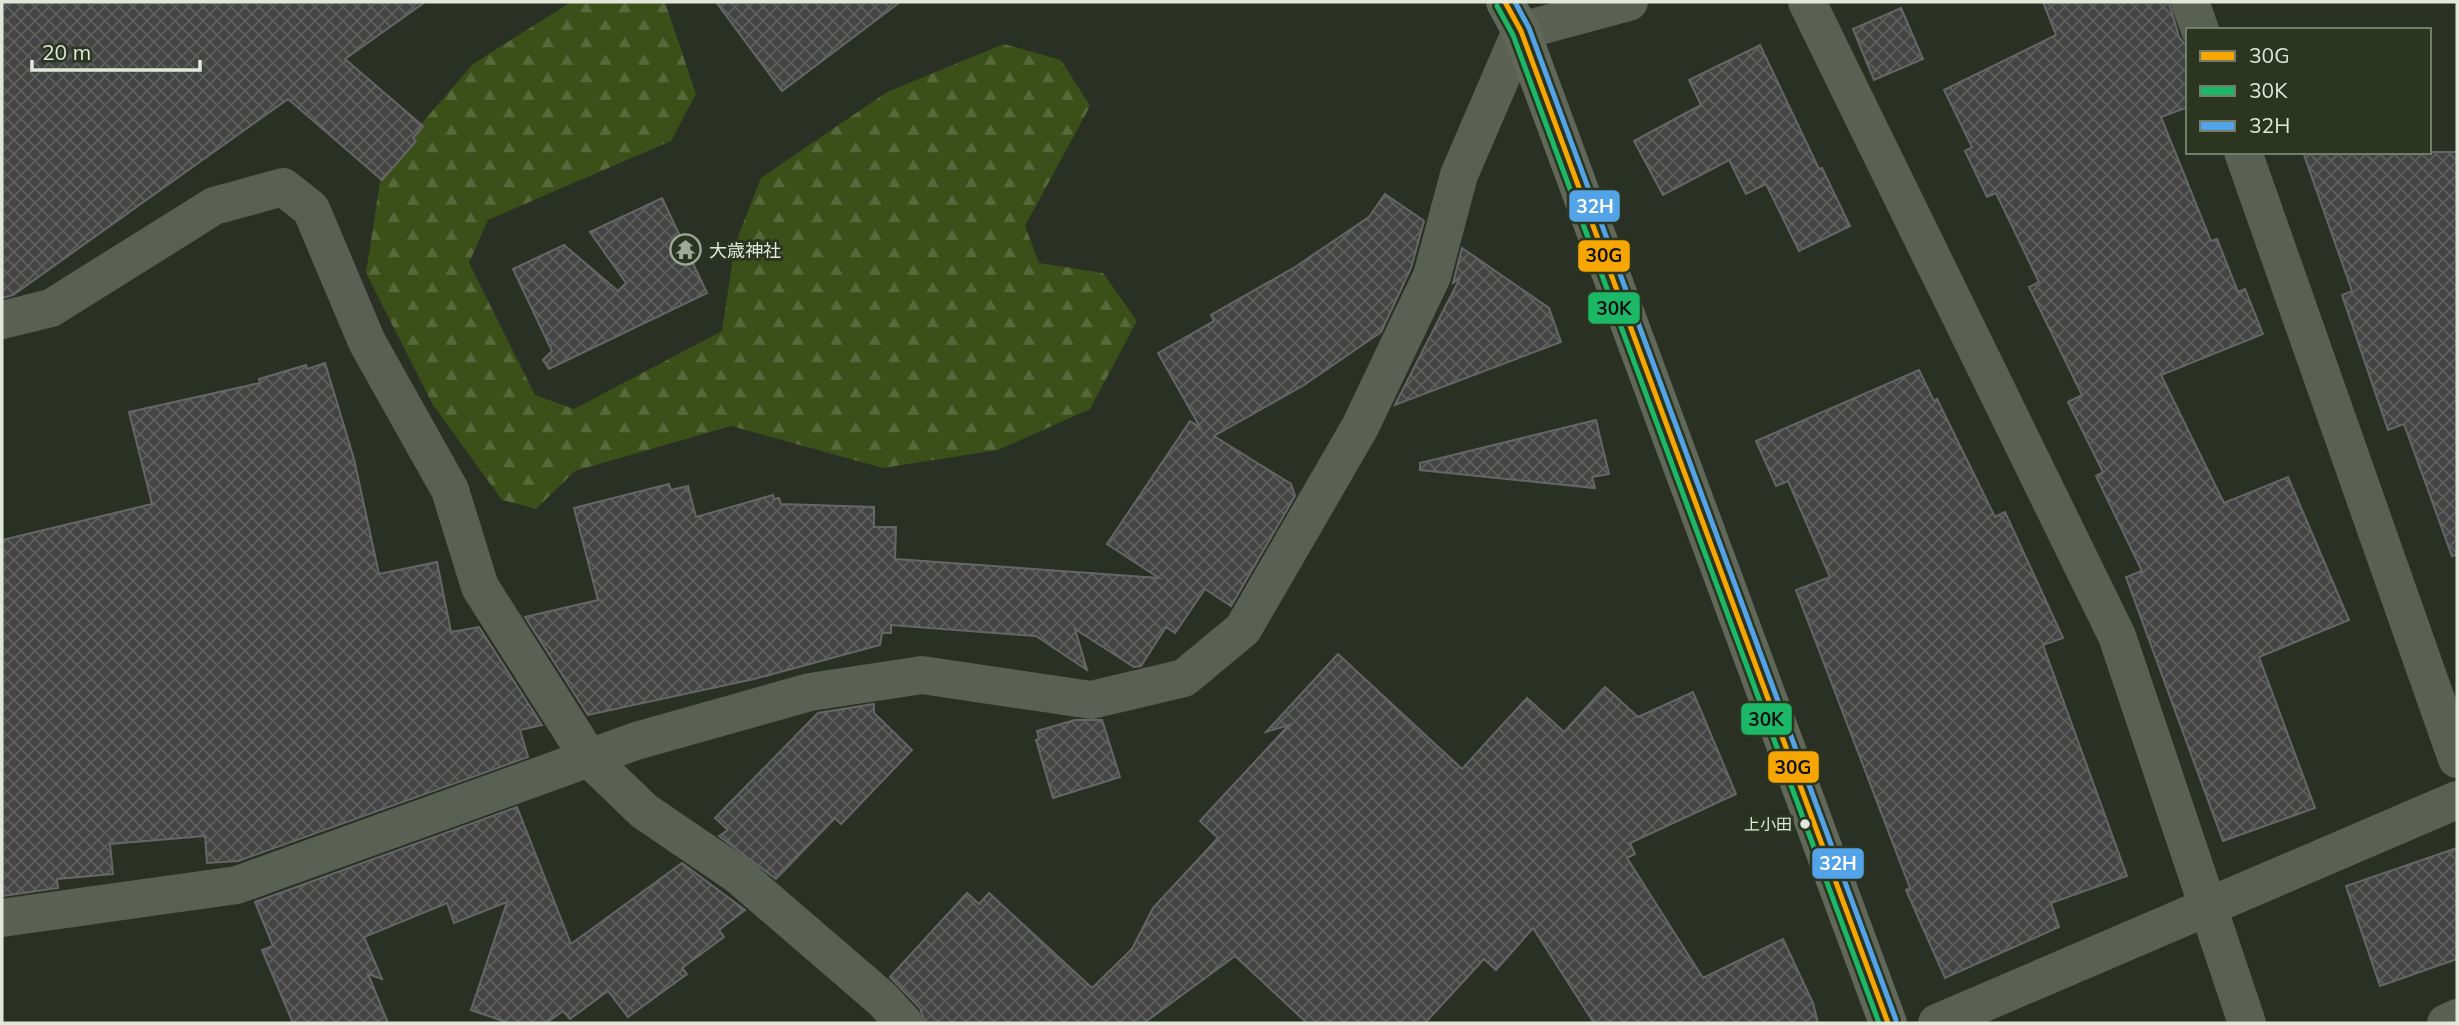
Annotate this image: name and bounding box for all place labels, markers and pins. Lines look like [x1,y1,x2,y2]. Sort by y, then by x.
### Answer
temple icon: 大歳神社 [669,233,703,267]
place label: 大歳神社 [709,239,781,262]
place label: 上小田 [1744,814,1792,834]
marker: 上小田 [1798,817,1812,831]

